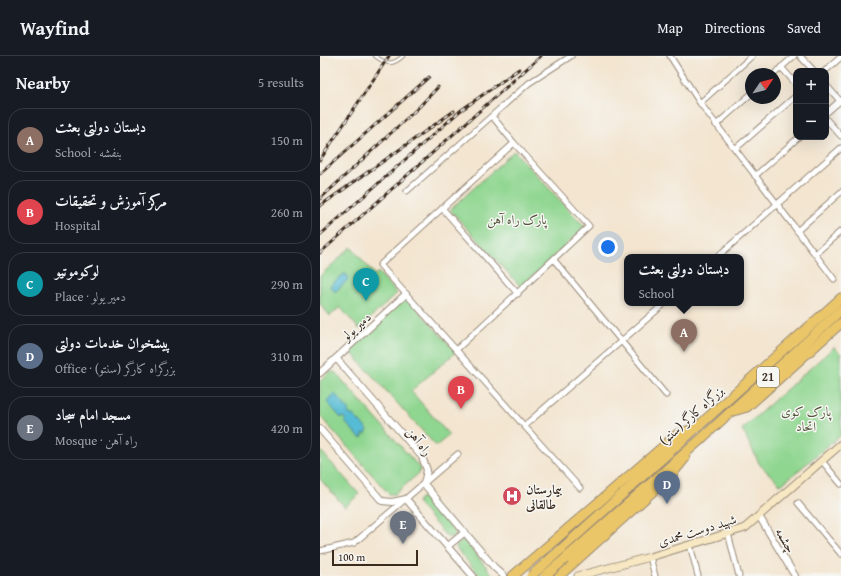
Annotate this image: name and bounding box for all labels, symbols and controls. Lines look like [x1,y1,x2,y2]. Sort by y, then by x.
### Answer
text: Wayfind [20,14,90,42]
text: Map [657,18,683,38]
text: Directions [705,18,765,38]
text: Saved [787,18,821,38]
north arrow [745,68,781,104]
map controls [793,68,829,140]
button: + [793,68,829,104]
text: Nearby [16,70,70,95]
text: 5 results [258,73,304,92]
button: − [793,104,829,140]
text: دبستان دولتی بعثت [55,116,146,137]
text: A [26,131,34,150]
text: 150 m [271,131,303,150]
text: School · بنفشه [55,143,122,162]
text: مرکز آموزش و تحقیقات [55,190,167,211]
text: B [26,203,34,222]
text: 260 m [271,203,303,222]
park label: پارک راه آهن [487,210,547,229]
text: Hospital [55,216,100,235]
your location [598,237,618,257]
popup [624,254,744,306]
text: دبستان دولتی بعثت [638,258,730,279]
text: لوکوموتیو [55,260,99,281]
pin: C [353,268,379,301]
text: C [26,275,34,294]
text: 290 m [271,275,303,294]
text: School [638,284,675,303]
text: Place · دمیر یولو [55,287,126,306]
street label: دمیر یولو [336,308,376,346]
pin: A [671,319,697,352]
text: پیشخوان خدمات دولتی [55,332,170,353]
text: D [26,347,34,366]
text: 310 m [271,347,303,366]
text: Office · بزرگراه کارگر (سنتو) [55,359,175,378]
road number: 21 [757,367,779,387]
pin: B [448,376,474,409]
street label: بزرگراه کارگر (سنتو) [655,381,728,449]
park label: پارک کوی اتحاد [781,402,832,436]
text: مسجد امام سجاد [55,404,131,425]
text: E [27,419,33,438]
text: 420 m [271,419,303,438]
street label: راه آهن [402,423,437,460]
text: Mosque · راه آهن [55,431,138,450]
pin: D [654,471,680,504]
place label: بیمارستان طالقانی [525,480,563,514]
hospital icon: بیمارستان طالقانی [501,485,523,507]
street label: شهید دوست محمدی [656,510,739,551]
pin: E [390,511,416,544]
street label: چشمه [771,524,801,557]
scale bar [332,548,418,567]
text: 100 m [338,549,365,565]

